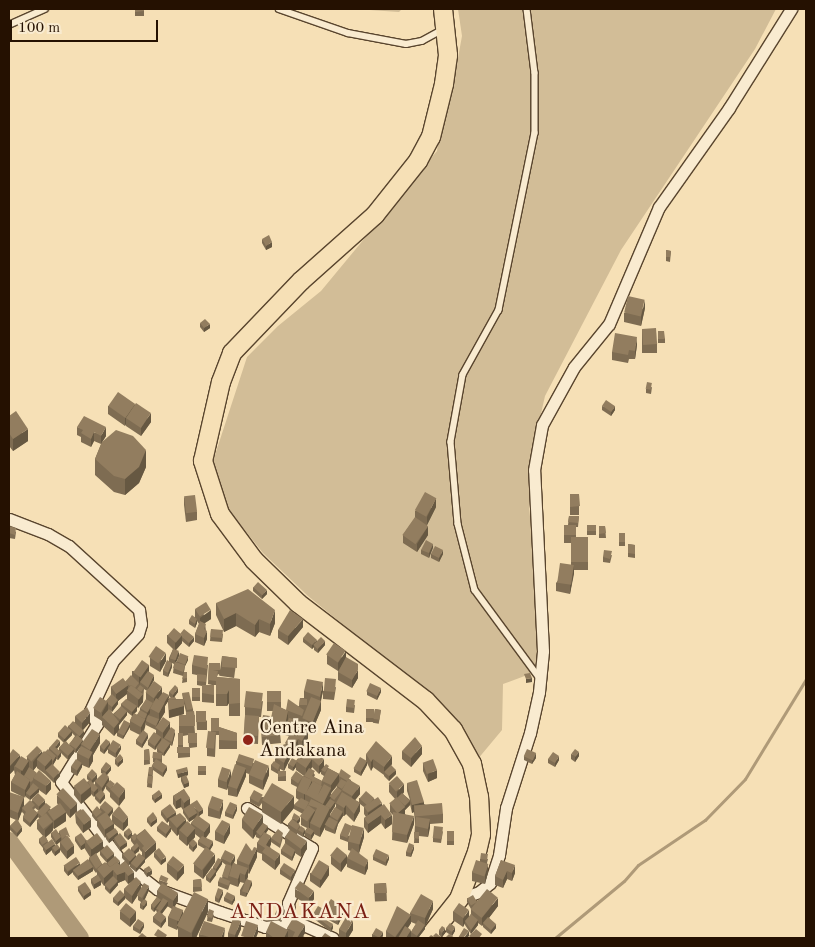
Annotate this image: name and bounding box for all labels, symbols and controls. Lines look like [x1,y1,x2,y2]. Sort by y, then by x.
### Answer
scale bar [12,10,160,42]
text: 100 m [18,21,60,36]
place label: Centre Aina Andakana [259,716,364,763]
marker: Centre Aina Andakana [241,733,255,747]
district label: ANDAKANA [229,900,371,926]

